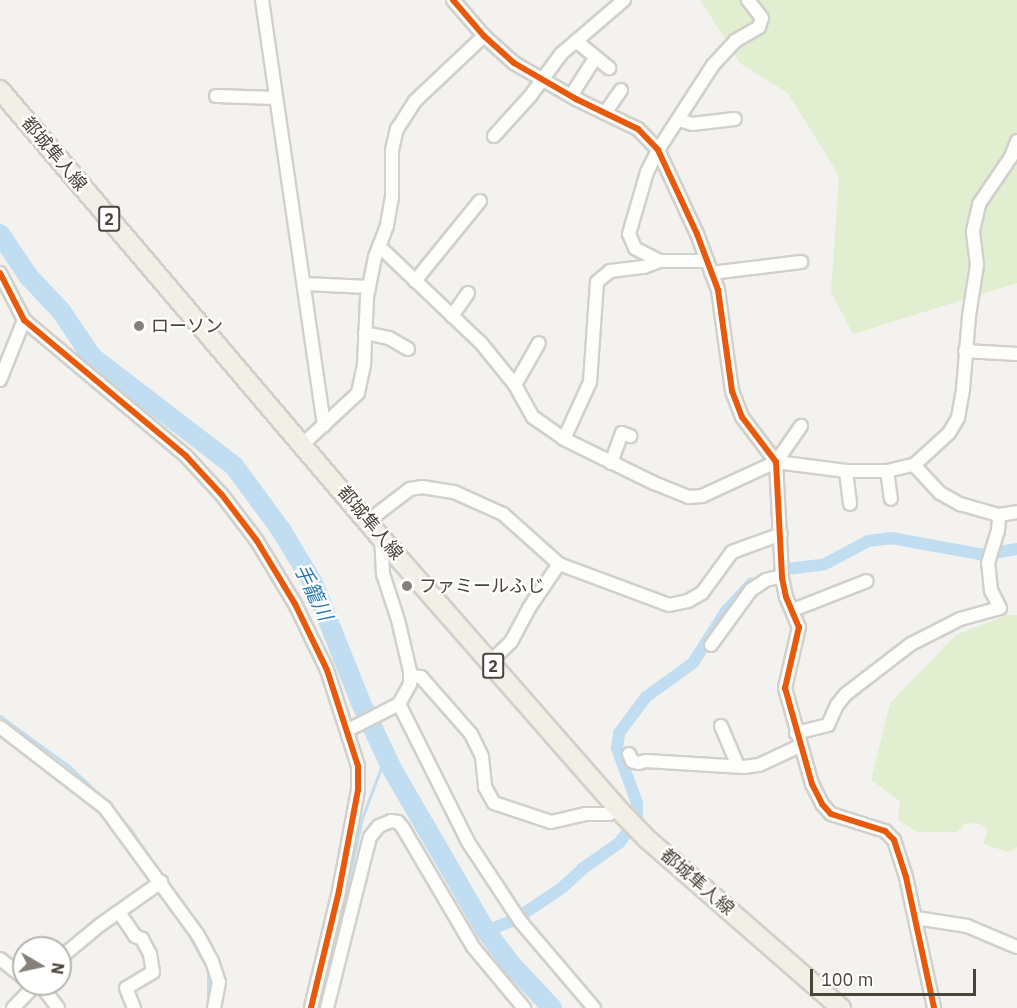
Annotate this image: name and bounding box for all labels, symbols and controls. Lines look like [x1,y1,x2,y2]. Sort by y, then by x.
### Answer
street label: 都城隼人線 [17,113,91,195]
road number: 2 [97,206,121,232]
place label: ローソン [151,315,223,337]
marker: ローソン [132,319,146,333]
street label: 都城隼人線 [333,482,407,564]
water label: 手籠川 [290,560,338,624]
place label: ファミールふじ [419,575,545,597]
marker: ファミールふじ [400,579,414,593]
road number: 2 [481,653,505,679]
street label: 都城隼人線 [656,844,738,920]
north arrow [12,936,72,996]
scale bar [813,957,980,995]
text: N [47,961,69,976]
text: 100 m [821,968,873,991]

